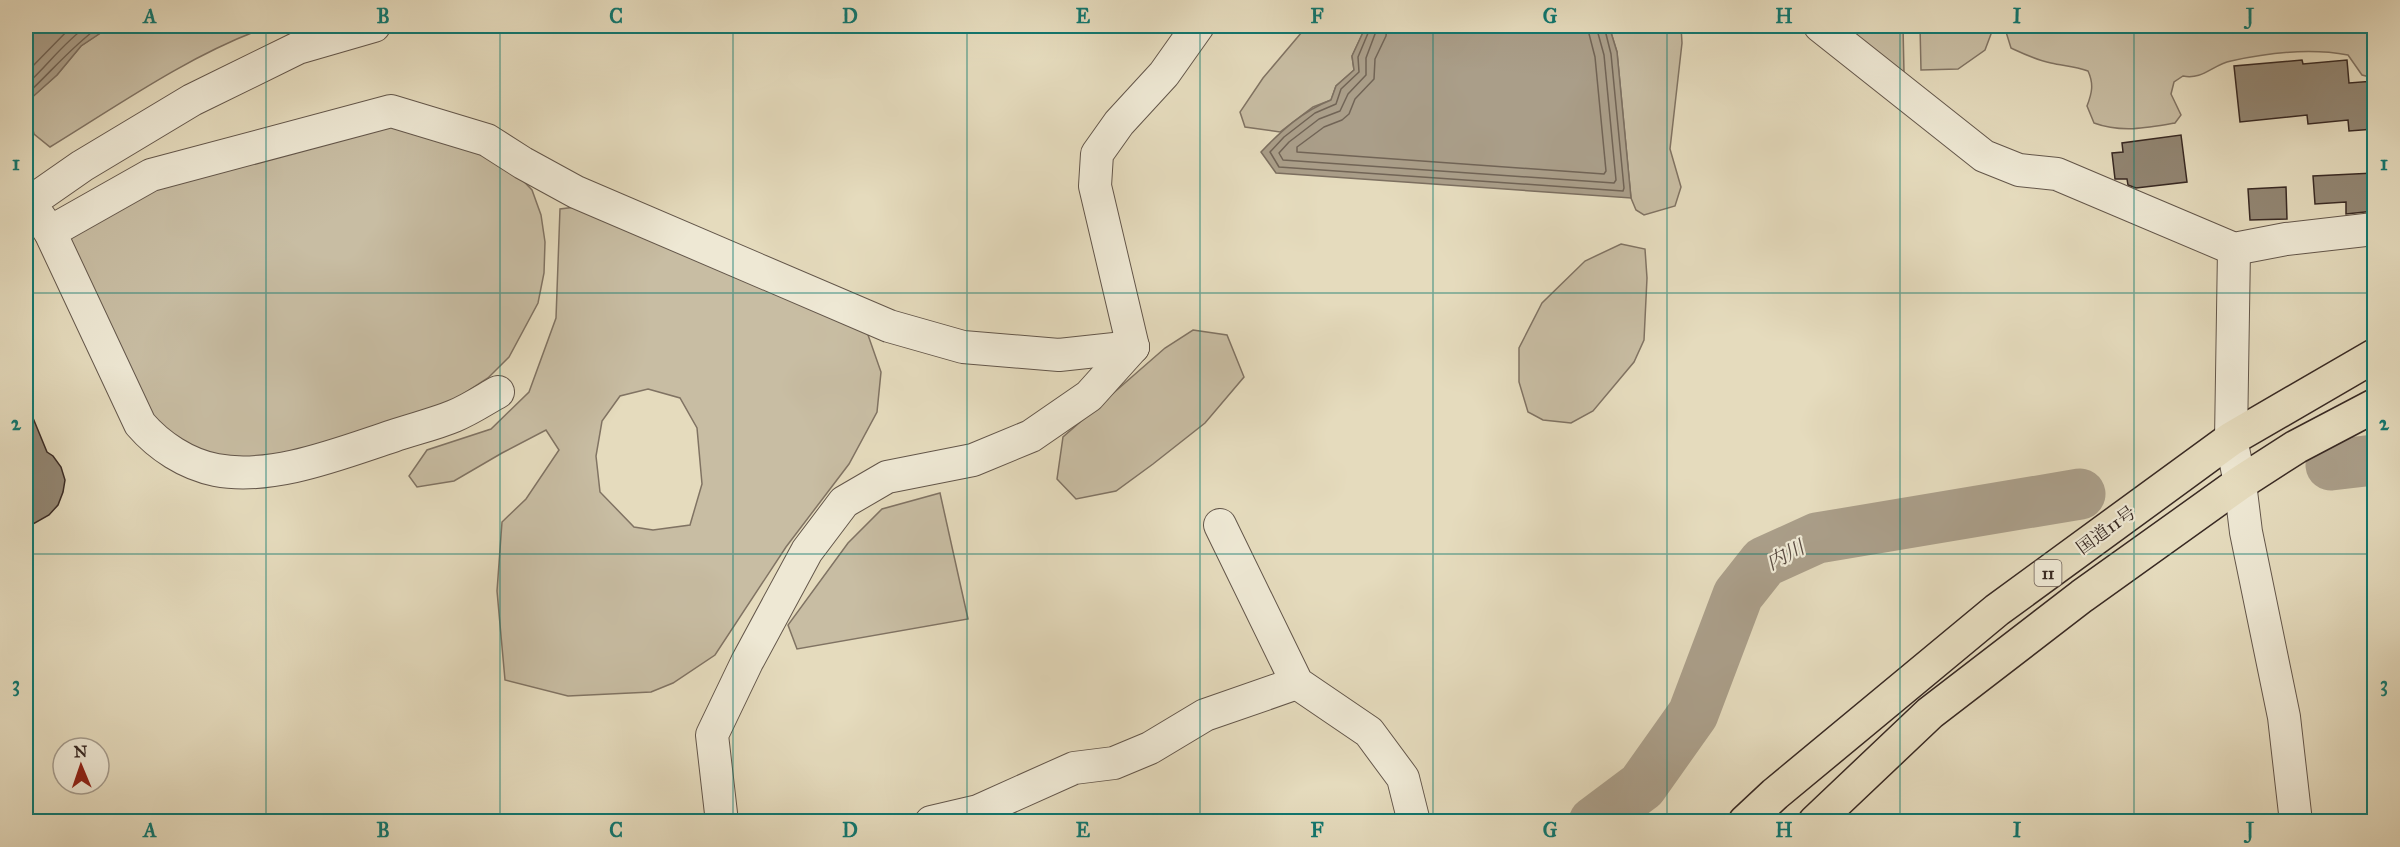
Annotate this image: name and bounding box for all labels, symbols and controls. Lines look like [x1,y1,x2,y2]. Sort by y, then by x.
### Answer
text: A [141,4,157,28]
text: B [376,4,390,28]
text: C [609,4,623,28]
text: D [842,4,858,28]
text: E [1076,4,1091,28]
text: F [1310,4,1324,28]
text: G [1543,4,1558,28]
text: H [1775,4,1793,28]
text: I [2013,4,2022,28]
text: J [2243,4,2255,30]
text: 1 [12,151,20,175]
text: 1 [2380,151,2388,175]
text: 2 [11,411,22,435]
text: 2 [2379,411,2390,435]
street label: 国道11号 [2072,501,2140,559]
water label: 内川 [1762,534,1810,575]
road number: 11 [2034,560,2062,586]
text: 3 [12,672,20,697]
text: 3 [2380,672,2388,697]
north arrow [51,736,111,796]
text: N [73,742,88,761]
text: A [141,818,157,842]
text: B [376,818,390,842]
text: C [609,818,623,842]
text: D [842,818,858,842]
text: E [1076,818,1091,842]
text: F [1310,818,1324,842]
text: G [1543,818,1558,842]
text: H [1775,818,1793,842]
text: I [2013,818,2022,842]
text: J [2243,818,2255,844]

